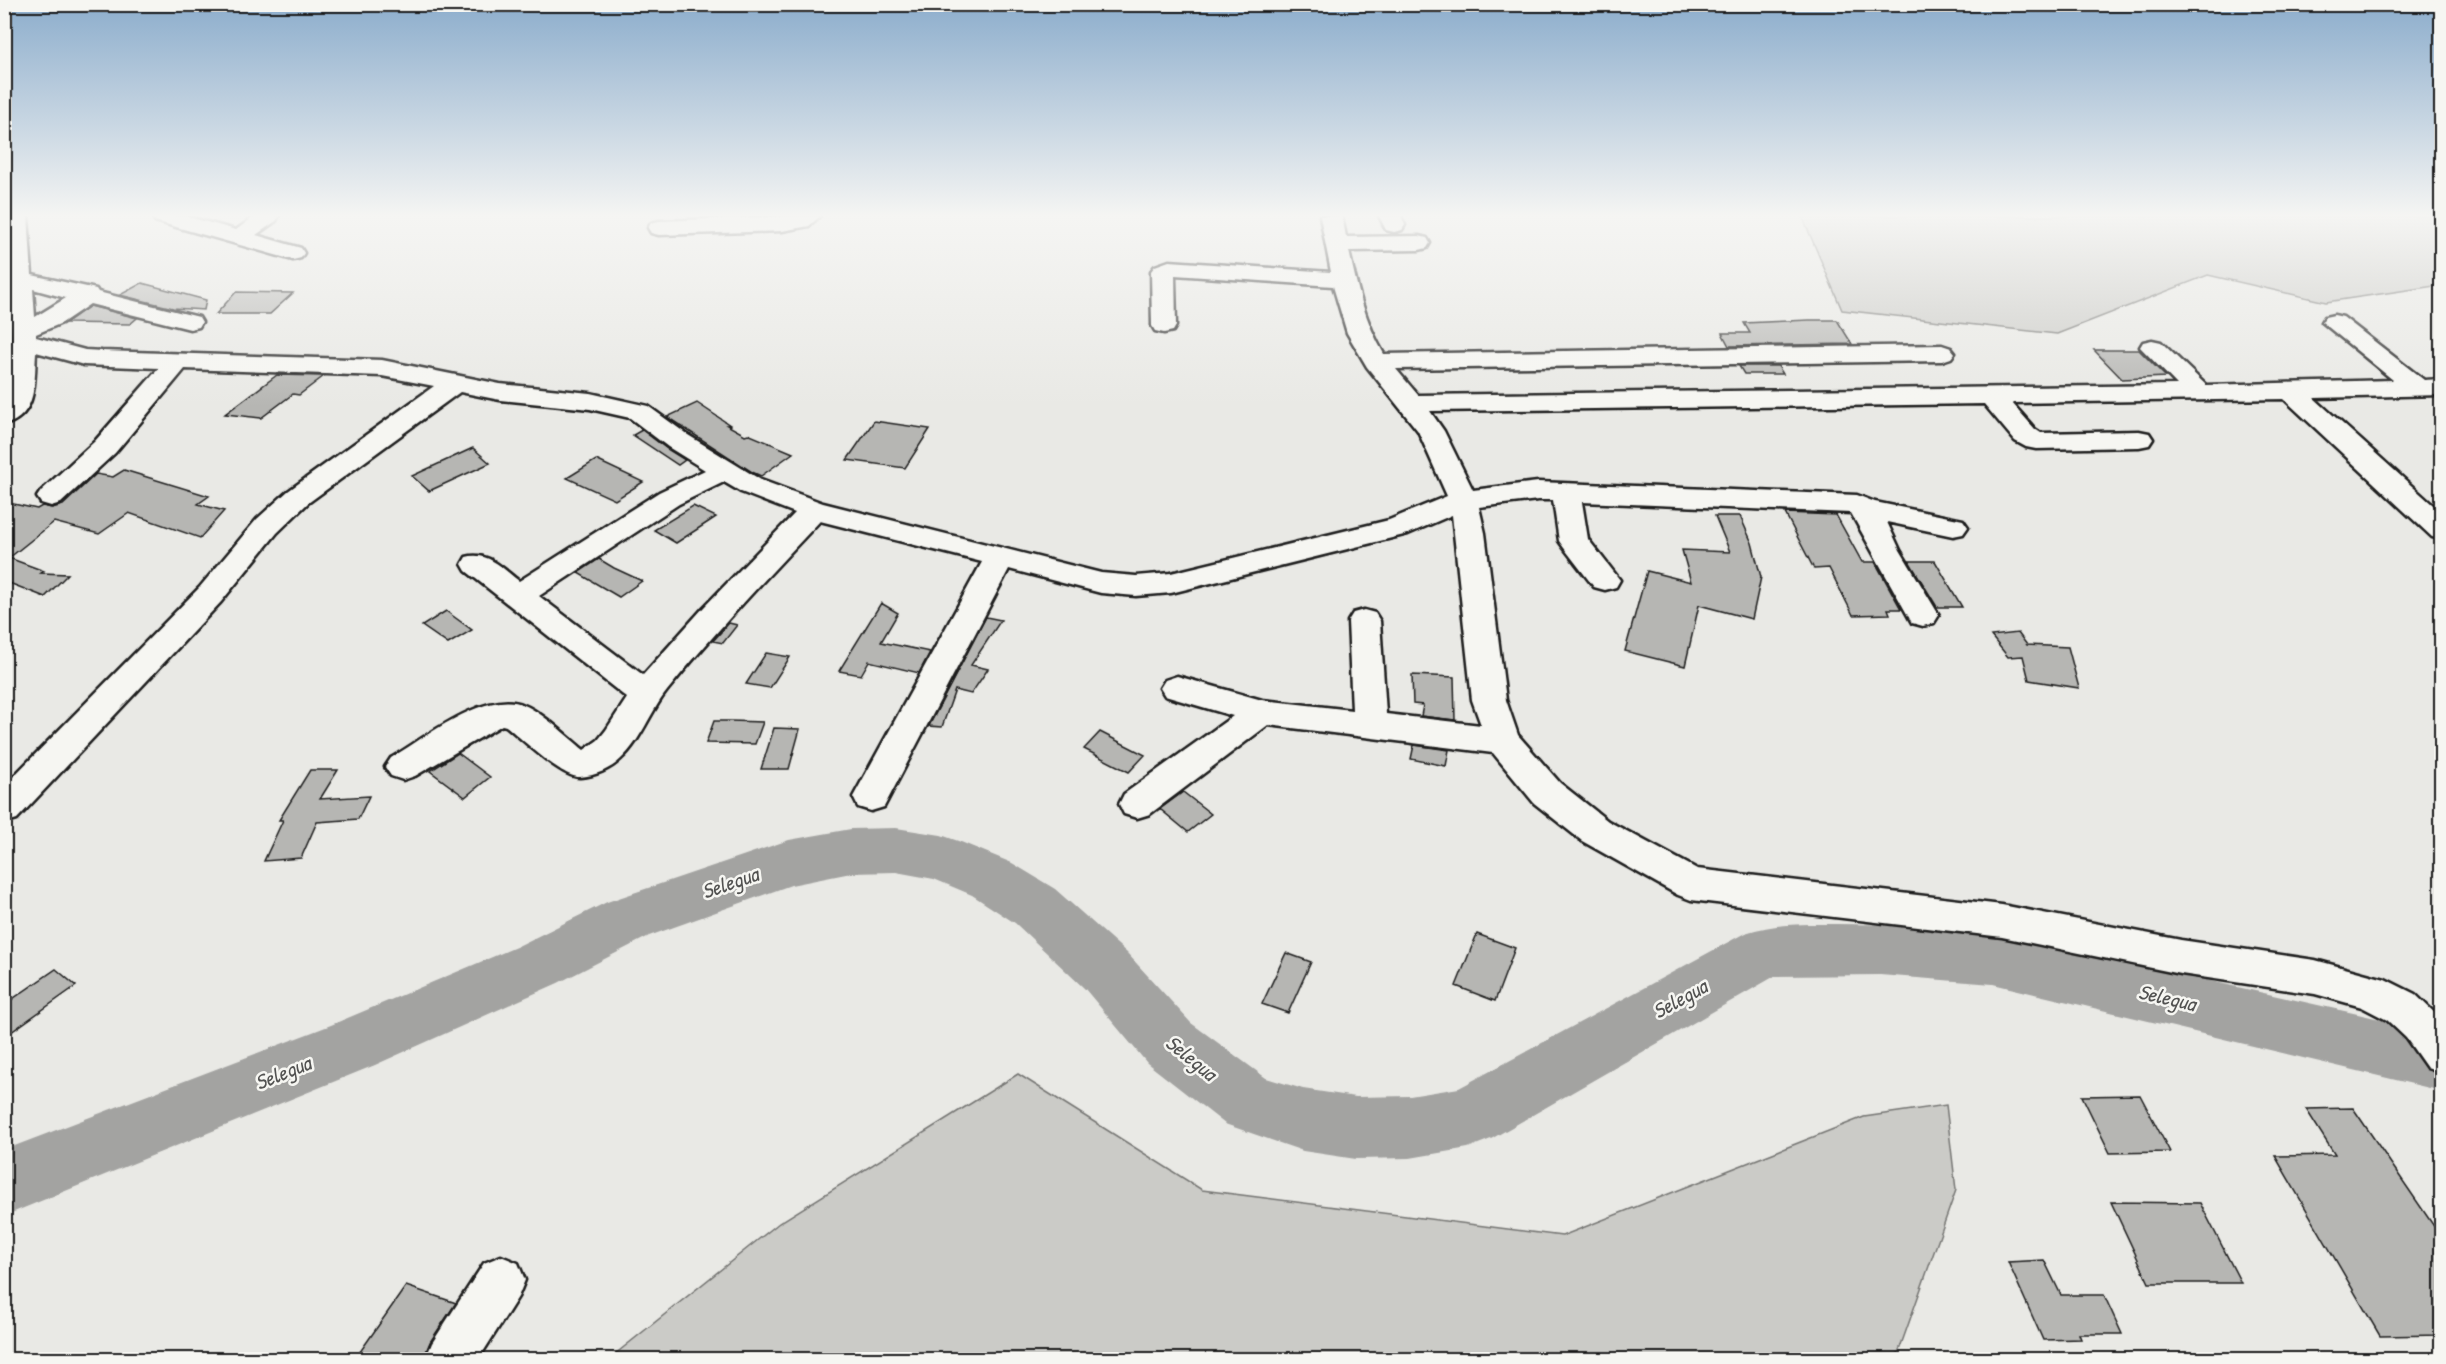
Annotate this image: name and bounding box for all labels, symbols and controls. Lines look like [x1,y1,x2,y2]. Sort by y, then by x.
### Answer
water label: Selegua [698,858,765,906]
water label: Selegua [1647,971,1715,1025]
water label: Selegua [2136,977,2201,1019]
water label: Selegua [1160,1028,1225,1089]
water label: Selegua [251,1047,318,1097]

